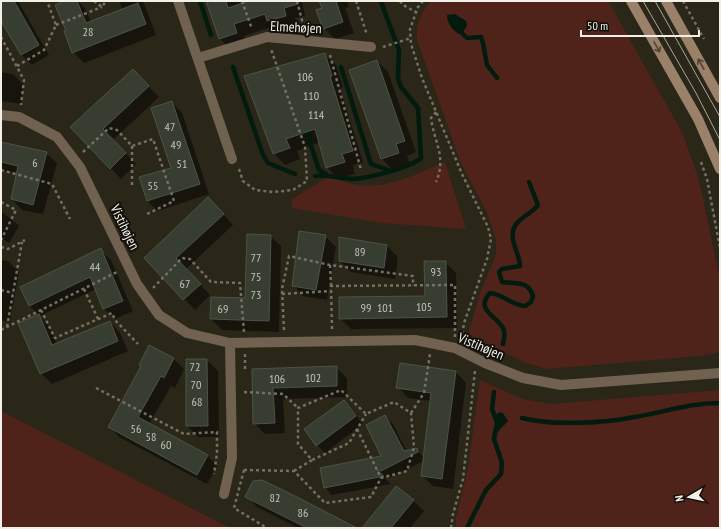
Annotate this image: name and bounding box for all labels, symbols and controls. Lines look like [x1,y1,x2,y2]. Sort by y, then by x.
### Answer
scale bar [581,12,699,38]
street label: Elmehøjen [270,17,322,37]
text: 50 m [587,18,608,33]
house number: 28 [83,24,93,39]
one-way arrow [654,41,662,53]
one-way arrow [697,58,704,70]
house number: 106 [297,69,313,84]
house number: 110 [303,88,319,103]
house number: 114 [308,107,325,122]
house number: 47 [165,119,175,134]
house number: 49 [171,137,181,152]
house number: 6 [32,155,38,170]
house number: 51 [177,156,187,171]
house number: 55 [148,178,158,193]
street label: Vistihøjen [106,200,144,253]
house number: 89 [355,244,365,259]
house number: 77 [251,250,261,265]
house number: 44 [90,259,101,274]
house number: 93 [431,264,441,279]
house number: 75 [251,269,261,284]
house number: 67 [180,276,190,291]
house number: 73 [251,287,261,302]
house number: 105 [416,299,432,314]
house number: 99 [361,300,371,315]
house number: 101 [377,300,393,315]
house number: 69 [218,301,228,316]
street label: Vistihøjen [454,328,507,364]
house number: 72 [190,359,200,374]
house number: 102 [305,370,321,385]
house number: 106 [269,371,285,386]
house number: 70 [191,377,201,392]
house number: 68 [192,394,202,409]
house number: 56 [131,421,141,436]
house number: 58 [146,429,156,444]
house number: 60 [161,437,171,452]
north arrow [669,477,709,517]
house number: 82 [270,490,280,505]
text: N [672,494,687,503]
house number: 86 [298,505,308,520]

